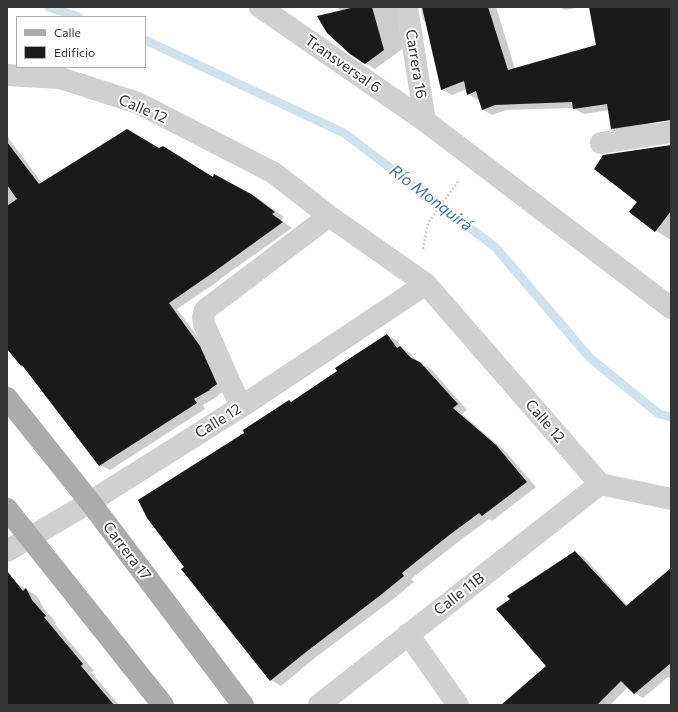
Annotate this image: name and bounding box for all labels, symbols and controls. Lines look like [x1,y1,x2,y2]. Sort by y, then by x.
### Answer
legend [16,16,146,68]
text: Calle [54,25,81,39]
street label: Carrera 16 [402,28,430,100]
street label: Transversal 6 [301,31,385,97]
text: Edificio [54,45,95,59]
street label: Calle 12 [116,91,170,127]
water label: Río Monquirá [386,161,476,235]
street label: Calle 12 [521,396,569,446]
street label: Calle 12 [191,400,245,442]
street label: Carrera 17 [99,518,155,584]
street label: Calle 11B [430,569,488,619]

